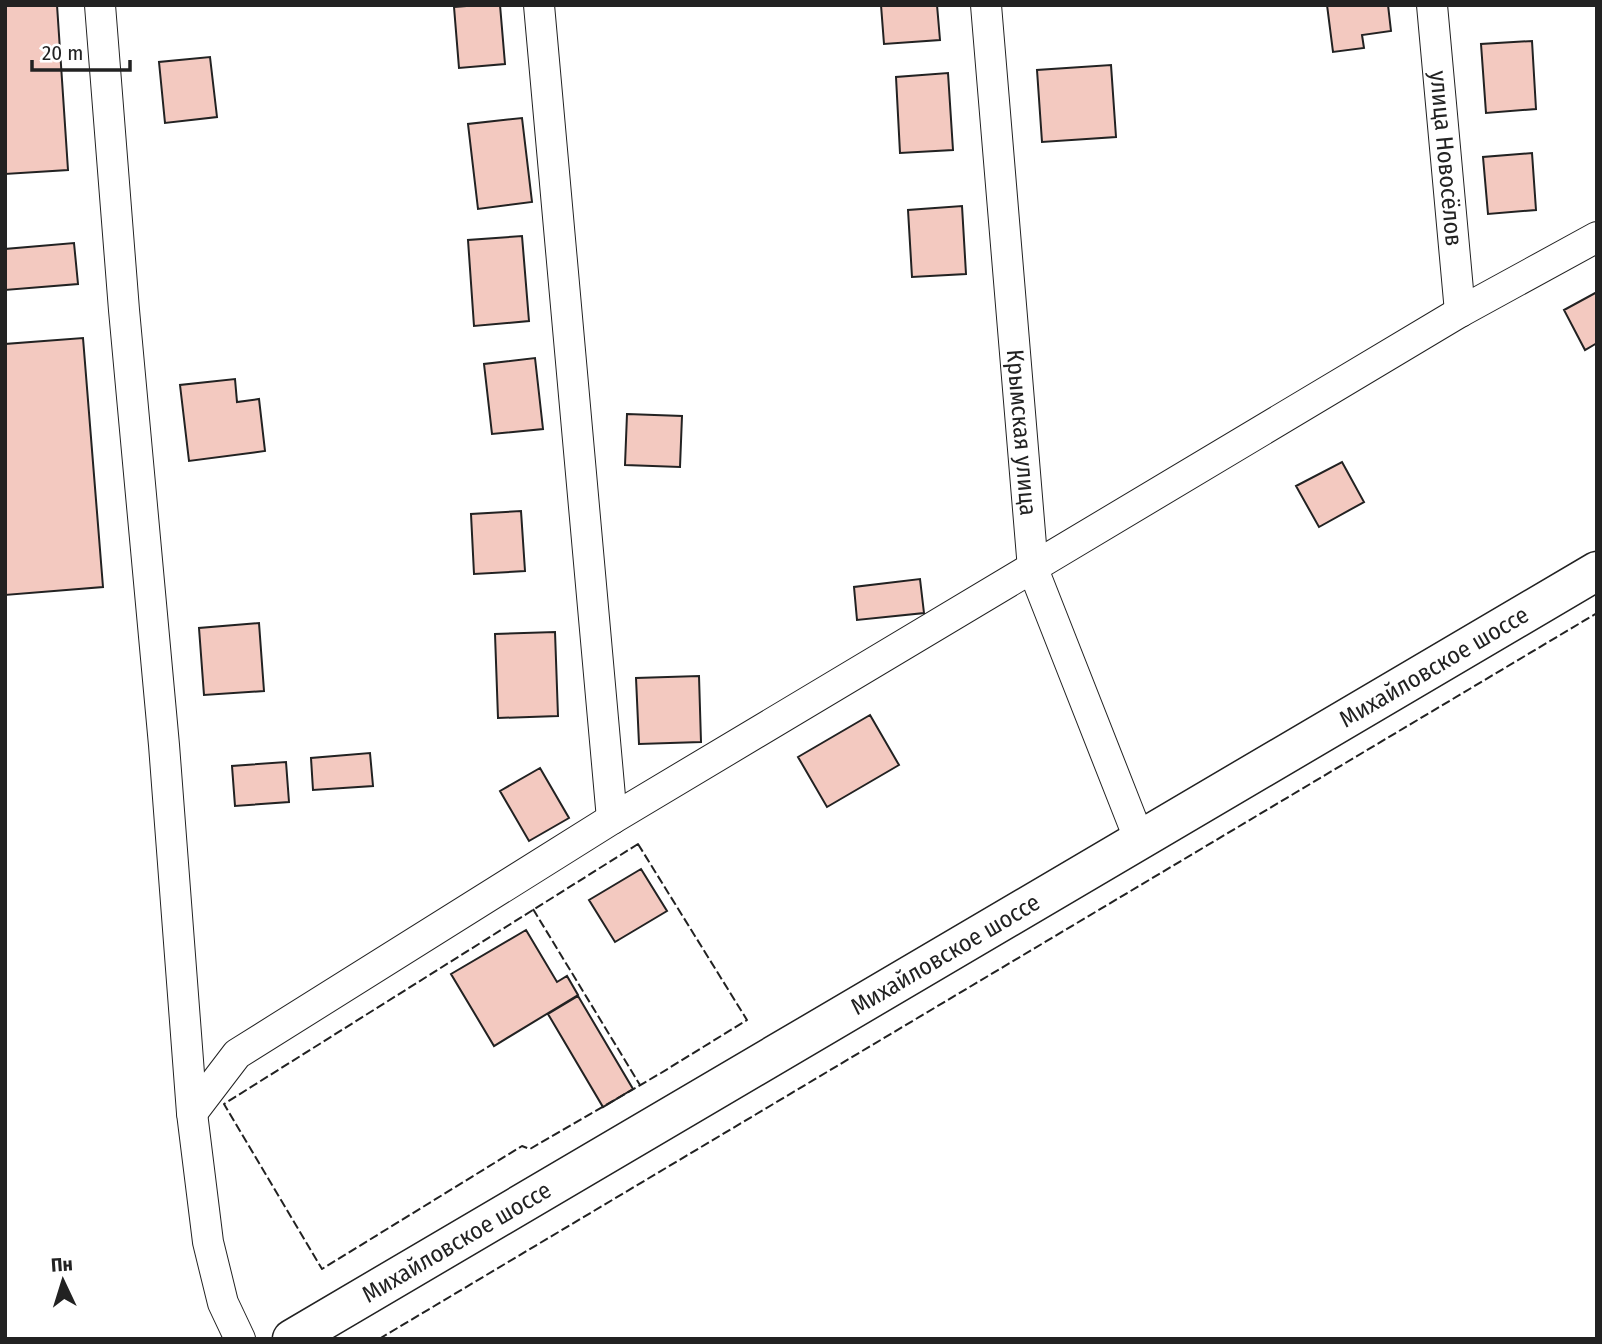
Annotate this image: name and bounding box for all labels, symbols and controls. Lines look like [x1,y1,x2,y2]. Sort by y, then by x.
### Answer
scale bar [32,28,130,72]
text: 20 m [42,40,83,66]
street label: улица Новосёлов [1424,69,1468,247]
street label: Крымская улица [1001,348,1043,517]
street label: Михайловское шоссе [1334,601,1533,733]
street label: Михайловское шоссе [846,888,1045,1021]
street label: Михайловское шоссе [357,1176,556,1309]
north arrow [28,1246,98,1316]
text: Пн [50,1252,73,1277]

